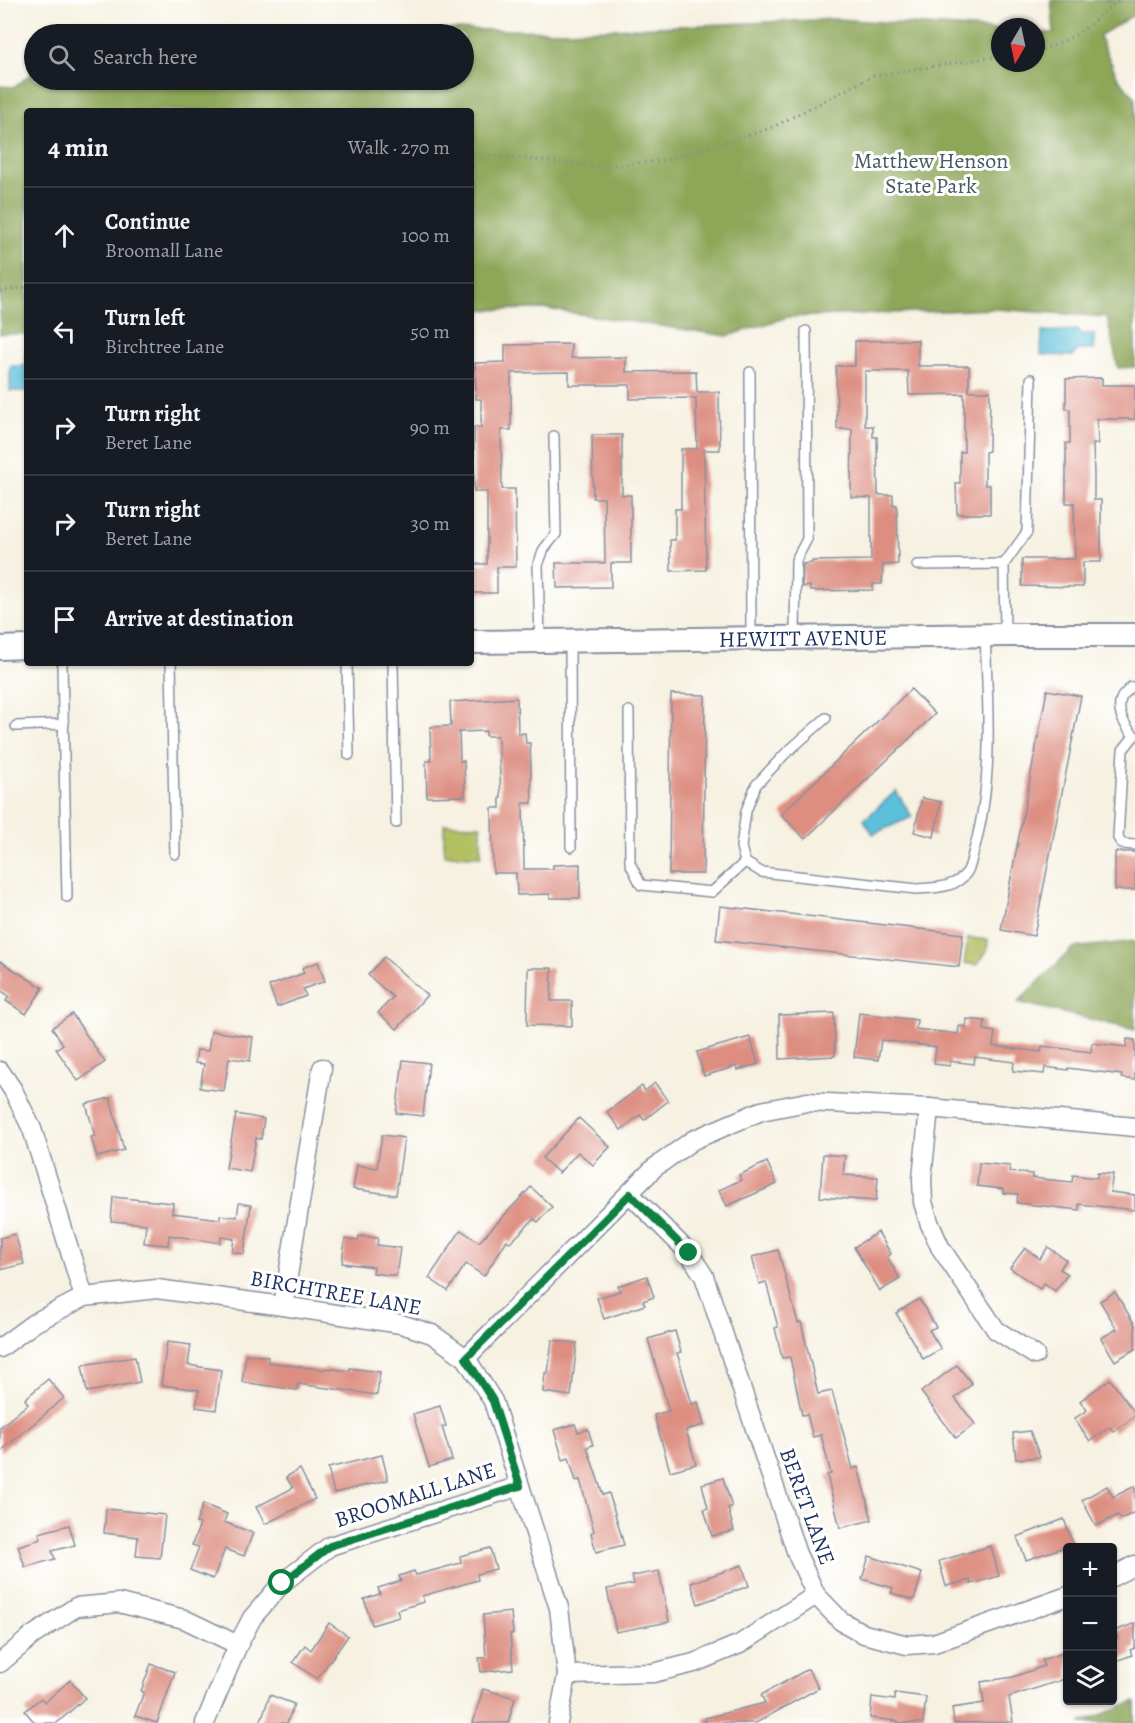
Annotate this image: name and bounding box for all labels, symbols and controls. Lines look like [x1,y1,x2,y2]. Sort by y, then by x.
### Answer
north arrow [991,18,1045,72]
search box [24,24,474,90]
icon: search [45,41,78,74]
text: Search here [93,42,198,72]
text: 4 min [48,130,109,165]
text: Walk · 270 m [348,134,450,161]
park label: Matthew Henson State Park [854,146,1008,201]
text: Continue [105,207,190,237]
icon: ahead [48,219,81,252]
text: 100 m [401,222,450,249]
text: Broomall Lane [105,237,223,264]
text: Turn left [105,303,185,333]
icon: left [48,315,81,348]
text: 50 m [410,318,450,345]
text: Birchtree Lane [105,333,224,360]
text: Turn right [105,399,201,429]
icon: right [48,411,81,444]
text: 90 m [410,414,450,441]
text: Beret Lane [105,429,192,456]
text: Turn right [105,495,201,525]
icon: right [48,507,81,540]
text: 30 m [410,510,450,537]
text: Beret Lane [105,525,192,552]
icon: arrive [48,603,81,636]
text: Arrive at destination [105,604,294,634]
street label: HEWITT AVENUE [719,623,887,655]
route end [675,1239,701,1265]
street label: BIRCHTREE LANE [248,1263,424,1323]
street label: BERET LANE [772,1444,842,1569]
street label: BROOMALL LANE [331,1455,500,1535]
map controls [1063,1543,1117,1705]
button: + [1063,1543,1117,1597]
route start [268,1569,294,1595]
button: − [1063,1597,1117,1651]
button: layers [1063,1651,1117,1705]

